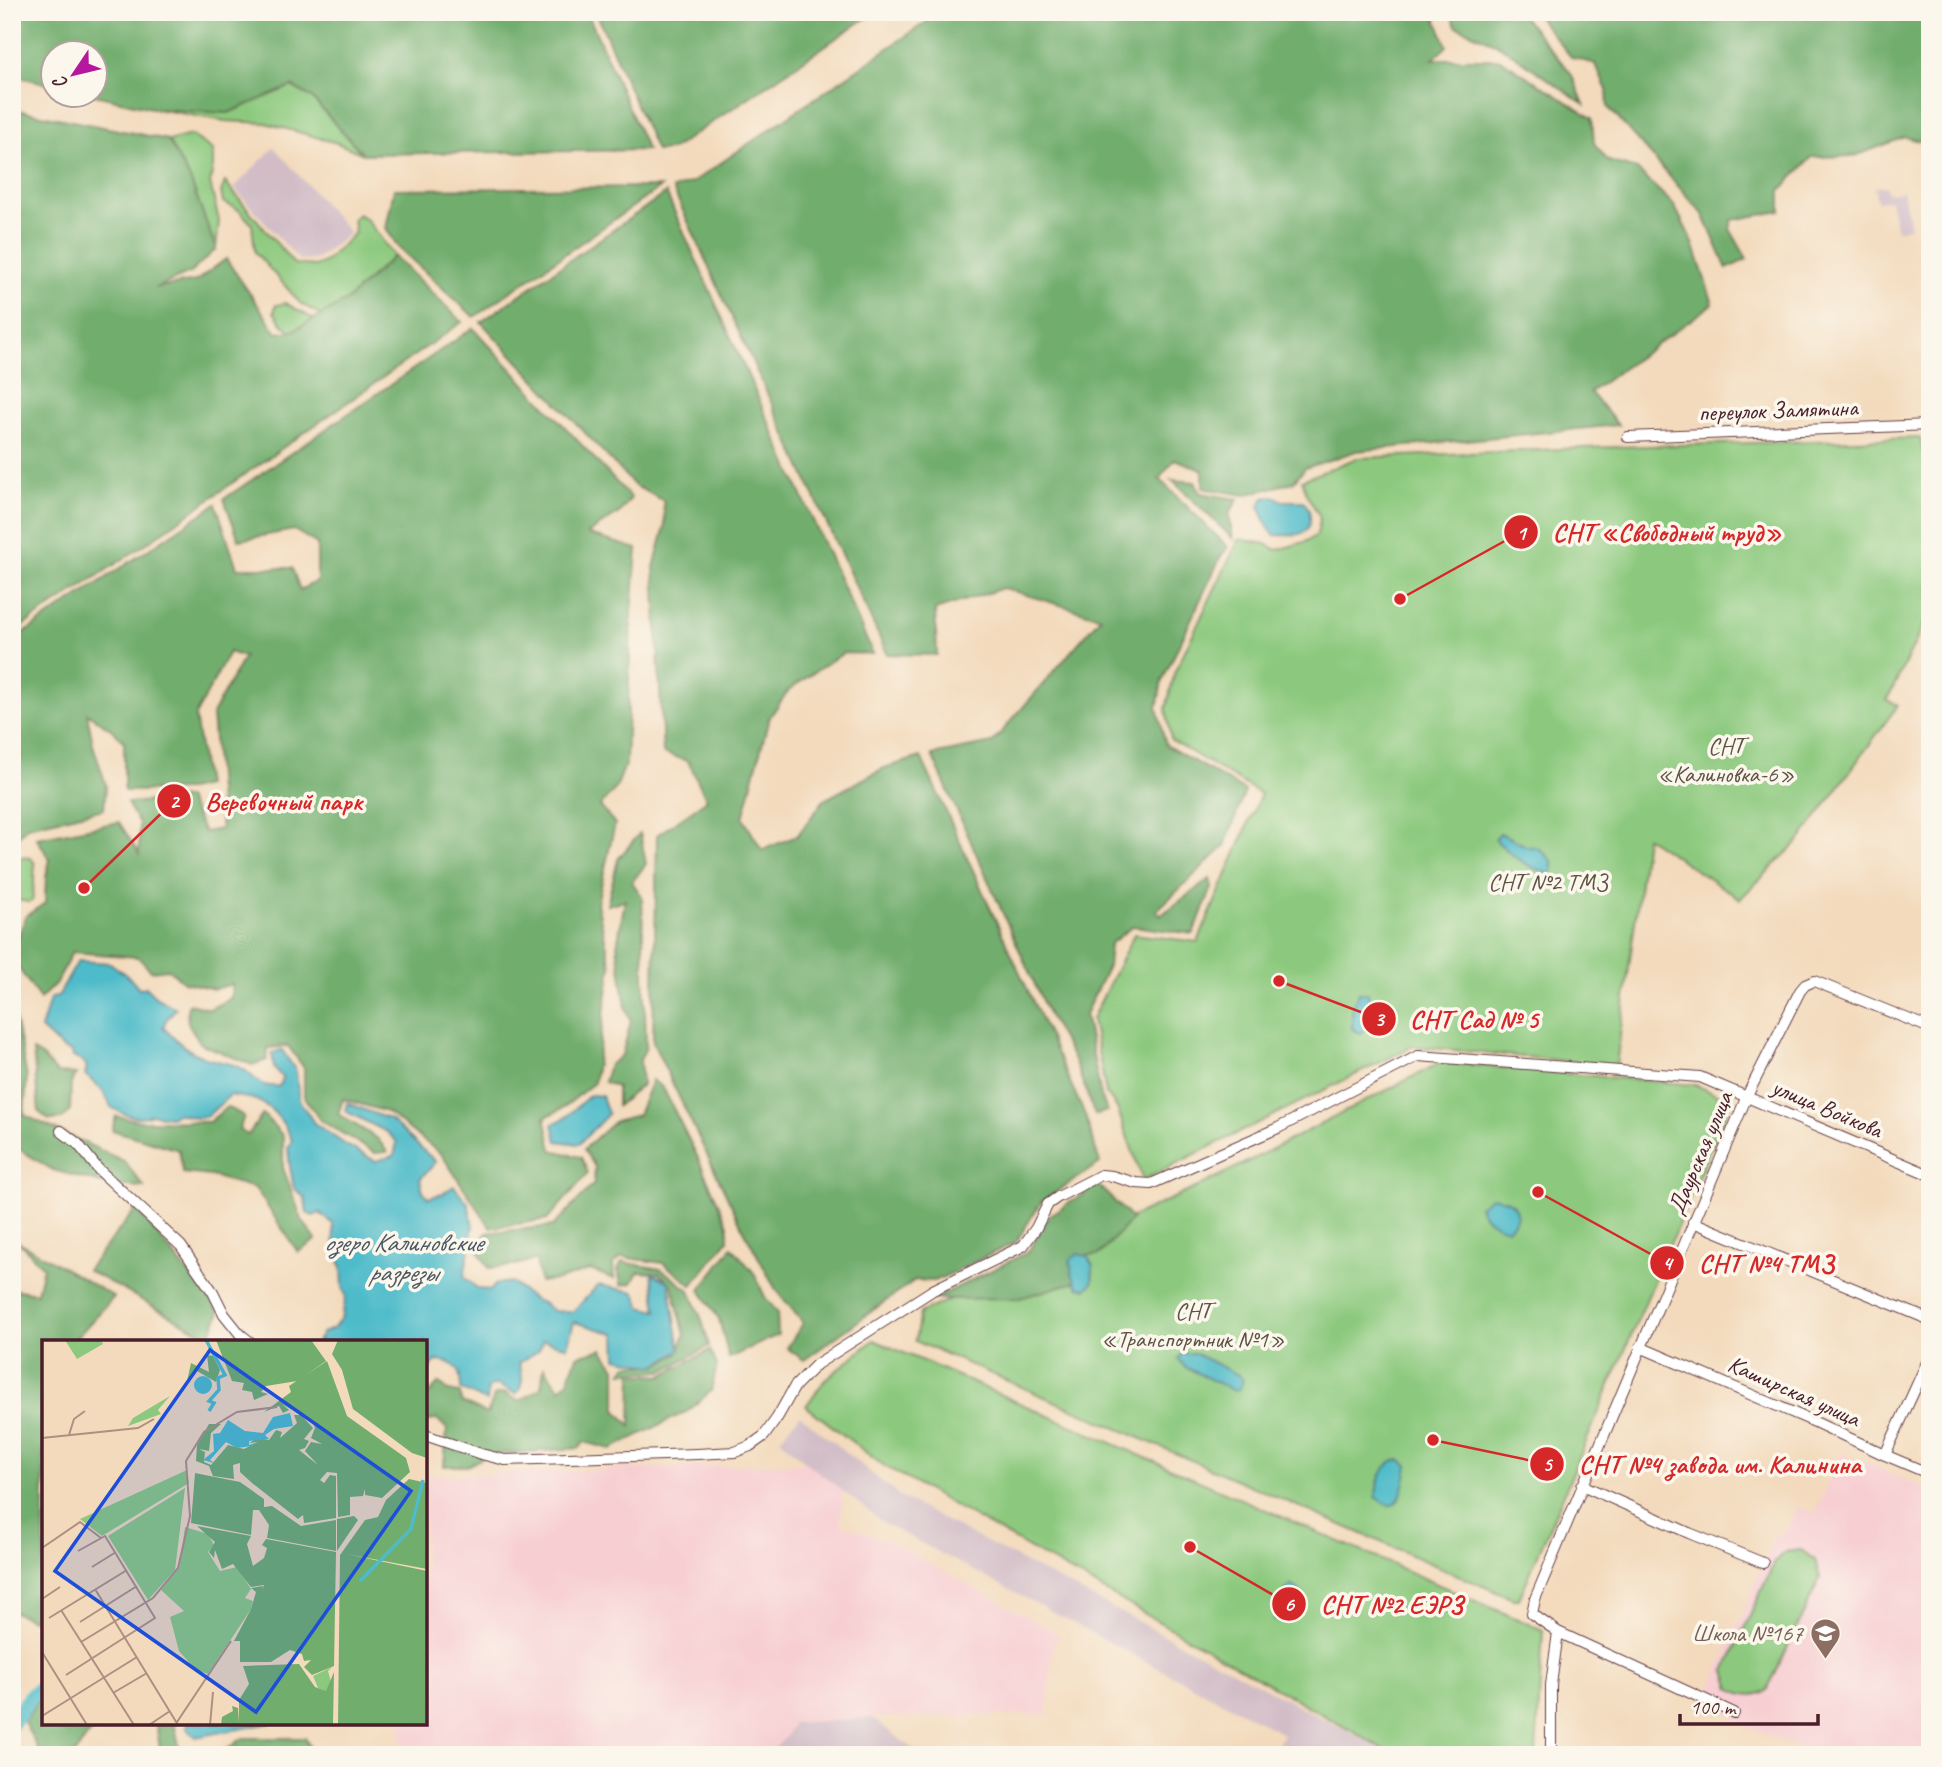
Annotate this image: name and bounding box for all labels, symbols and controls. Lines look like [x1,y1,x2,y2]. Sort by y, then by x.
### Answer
north arrow [38,38,108,108]
text: С [47,70,73,94]
street label: переулок Замятина [1698,392,1859,428]
callout: СНТ «Свободный труд» [1503,509,1795,556]
text: СНТ «Свободный труд» [1553,516,1782,549]
text: 1 [1516,520,1528,546]
park label: СНТ «Калиновка-6» [1657,731,1795,789]
callout: Веревочный парк [157,777,377,824]
text: Веревочный парк [205,785,365,818]
text: 2 [169,788,181,814]
park label: СНТ №2 ТМЗ [1488,867,1609,897]
callout: СНТ Сад № 5 [1361,995,1552,1042]
text: СНТ Сад № 5 [1410,1003,1541,1036]
text: 3 [1374,1006,1386,1032]
street label: улица Войкова [1766,1071,1888,1145]
street label: Даурская улица [1661,1086,1740,1219]
water label: озеро Калиновские разрезы [324,1226,486,1289]
callout: СНТ №4 ТМЗ [1650,1239,1849,1286]
text: СНТ №4 ТМЗ [1699,1247,1836,1280]
text: 4 [1662,1250,1674,1276]
park label: СНТ «Транспортник №1» [1101,1296,1285,1354]
inset map [42,1340,427,1725]
street label: Каширская улица [1723,1349,1866,1434]
callout: СНТ №4 завода им. Калинина [1530,1440,1874,1487]
text: СНТ №4 завода им. Калинина [1579,1448,1863,1481]
text: 5 [1542,1451,1553,1477]
callout: СНТ №2 ЕЭРЗ [1272,1581,1477,1628]
text: СНТ №2 ЕЭРЗ [1321,1588,1466,1621]
text: 6 [1284,1591,1296,1617]
school or university icon: Школа №167 [1809,1616,1843,1660]
place label: Школа №167 [1692,1618,1804,1648]
scale bar [1680,1683,1818,1727]
text: 100 m [1690,1694,1737,1720]

